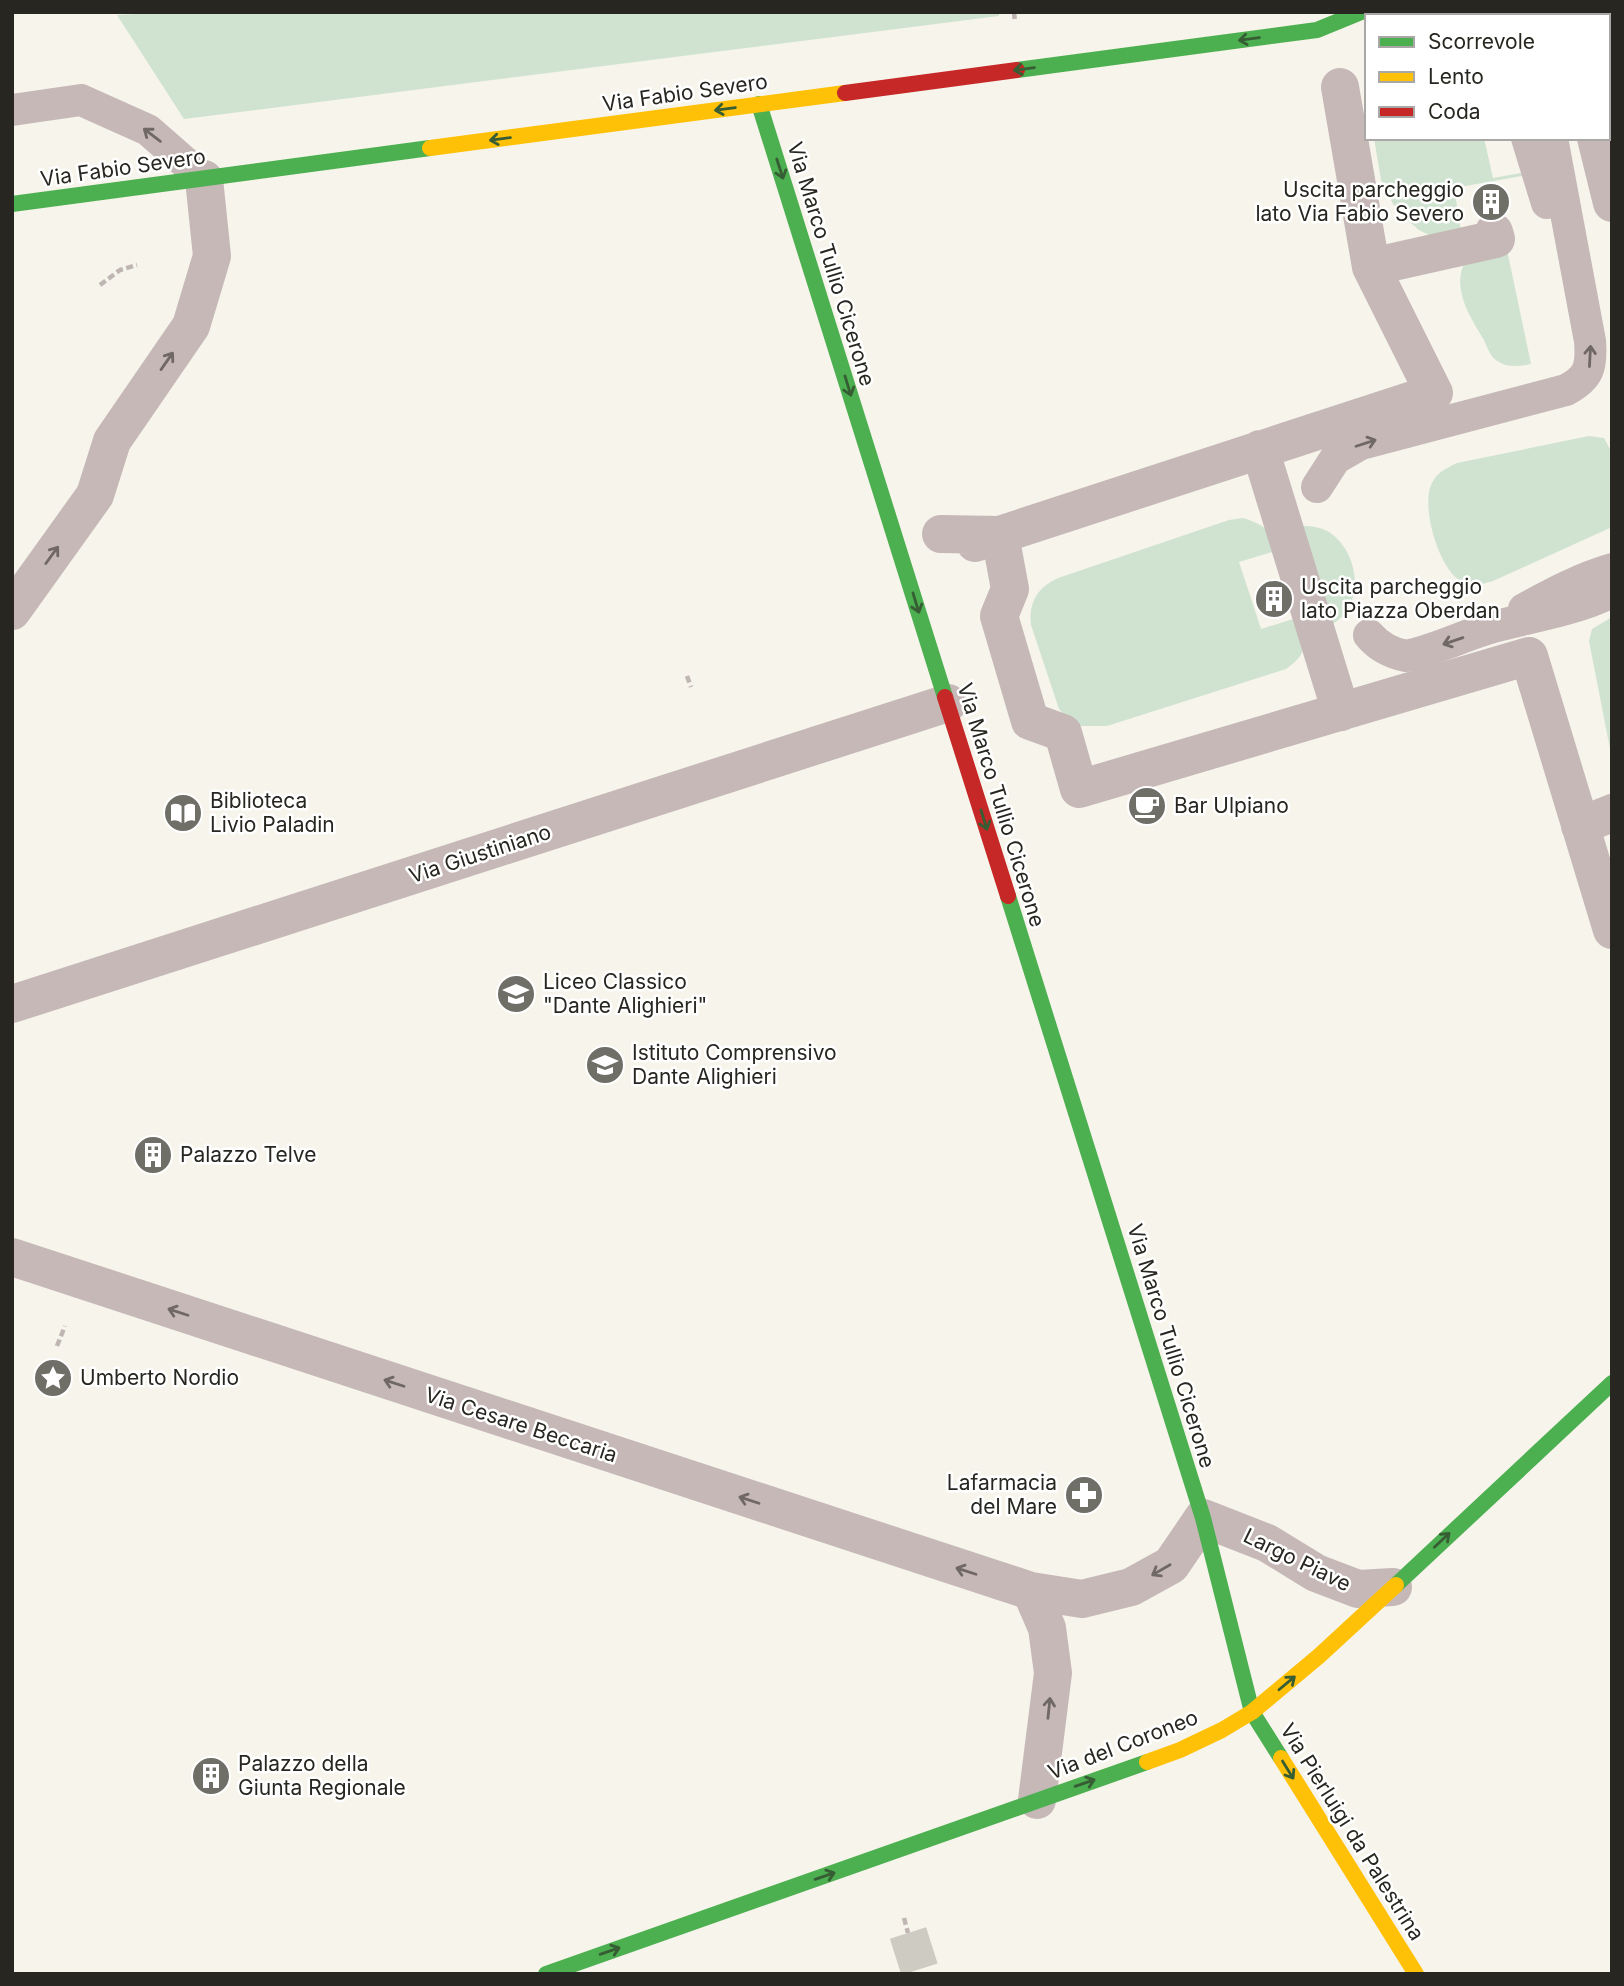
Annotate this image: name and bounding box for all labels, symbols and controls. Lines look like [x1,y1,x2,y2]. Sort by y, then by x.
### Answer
legend [1365,14,1610,140]
text: Scorrevole [1428,29,1535,54]
one-way arrow [1238,32,1261,45]
one-way arrow [1013,62,1036,75]
text: Lento [1428,64,1484,89]
street label: Via Fabio Severo [601,69,769,116]
text: Coda [1428,99,1481,124]
one-way arrow [715,102,737,115]
one-way arrow [143,127,162,142]
one-way arrow [489,133,512,146]
street label: Via Marco Tullio Cicerone [782,139,881,389]
street label: Via Fabio Severo [39,144,207,191]
one-way arrow [774,158,787,180]
place label: Uscita parcheggio lato Via Fabio Severo [1255,177,1464,226]
building icon: Uscita parcheggio lato Via Fabio Severo [1470,181,1512,223]
one-way arrow [1583,345,1596,368]
one-way arrow [160,352,174,371]
one-way arrow [843,375,855,397]
one-way arrow [1355,436,1377,449]
one-way arrow [45,546,59,565]
place label: Uscita parcheggio lato Piazza Oberdan [1301,574,1500,623]
building icon: Uscita parcheggio lato Piazza Oberdan [1253,578,1295,620]
one-way arrow [911,592,923,614]
one-way arrow [1443,636,1465,648]
street label: Via Marco Tullio Cicerone [952,680,1051,930]
cafe icon: Bar Ulpiano [1126,785,1168,827]
place label: Biblioteca Livio Paladin [210,788,335,837]
library icon: Biblioteca Livio Paladin [162,792,204,834]
place label: Bar Ulpiano [1174,793,1289,818]
one-way arrow [979,809,992,831]
street label: Via Giustiniano [406,819,554,888]
place label: Liceo Classico "Dante Alighieri" [543,969,707,1018]
school or university icon: Liceo Classico "Dante Alighieri" [495,973,537,1015]
place label: Istituto Comprensivo Dante Alighieri [632,1040,837,1089]
school or university icon: Istituto Comprensivo Dante Alighieri [584,1044,626,1086]
building icon: Palazzo Telve [132,1134,174,1176]
place label: Palazzo Telve [180,1142,316,1167]
street label: Via Marco Tullio Cicerone [1122,1221,1221,1471]
one-way arrow [167,1304,189,1317]
place icon: Umberto Nordio [32,1357,74,1399]
place label: Umberto Nordio [80,1365,239,1390]
one-way arrow [383,1375,405,1388]
street label: Via Cesare Beccaria [422,1382,620,1467]
place label: Lafarmacia del Mare [947,1470,1057,1519]
pharmacy icon: Lafarmacia del Mare [1063,1474,1105,1516]
one-way arrow [739,1493,761,1505]
street label: Largo Piave [1240,1523,1355,1596]
one-way arrow [1433,1531,1450,1548]
one-way arrow [1152,1563,1172,1577]
one-way arrow [955,1564,977,1576]
one-way arrow [1278,1675,1296,1691]
one-way arrow [1043,1697,1056,1720]
street label: Via del Coroneo [1044,1704,1201,1785]
street label: Via Pierluigi da Palestrina [1275,1719,1430,1945]
place label: Palazzo della Giunta Regionale [238,1751,406,1800]
building icon: Palazzo della Giunta Regionale [190,1755,232,1797]
one-way arrow [1282,1760,1296,1780]
one-way arrow [1074,1776,1096,1788]
one-way arrow [813,1869,835,1881]
one-way arrow [599,1944,621,1956]

